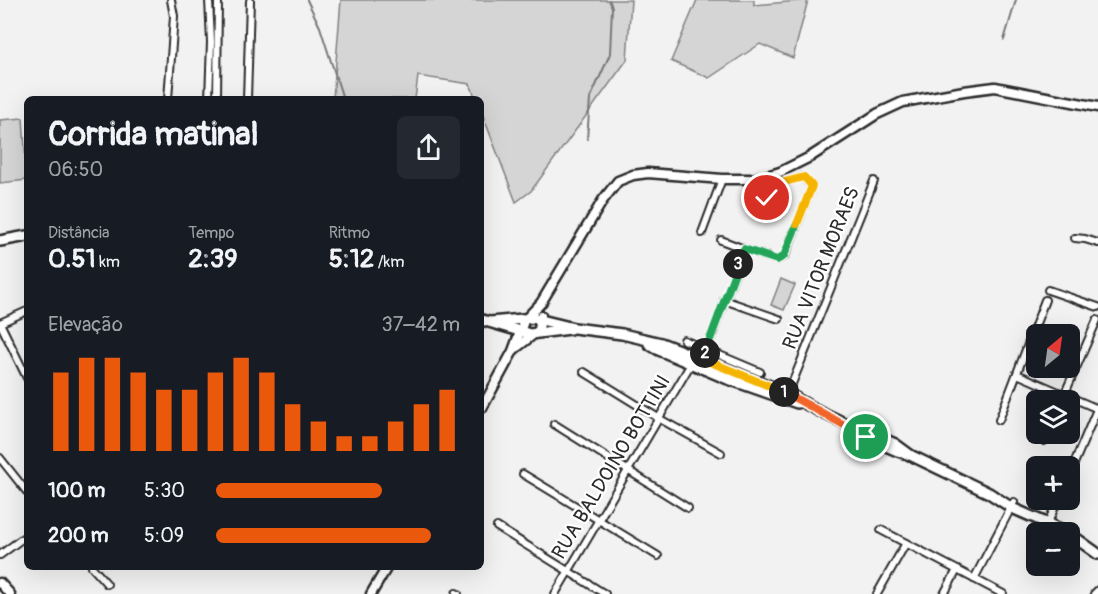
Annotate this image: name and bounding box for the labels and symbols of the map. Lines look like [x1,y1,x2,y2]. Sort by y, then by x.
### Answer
pin [741,172,792,223]
street label: RUA VITOR MORAES [777,183,865,353]
pin: 3 [723,249,753,279]
north arrow [1026,324,1080,378]
pin: 2 [690,338,720,368]
street label: RUA BALDOINO BOTTINI [546,370,676,564]
pin: 1 [769,377,799,407]
pin [840,411,891,462]

